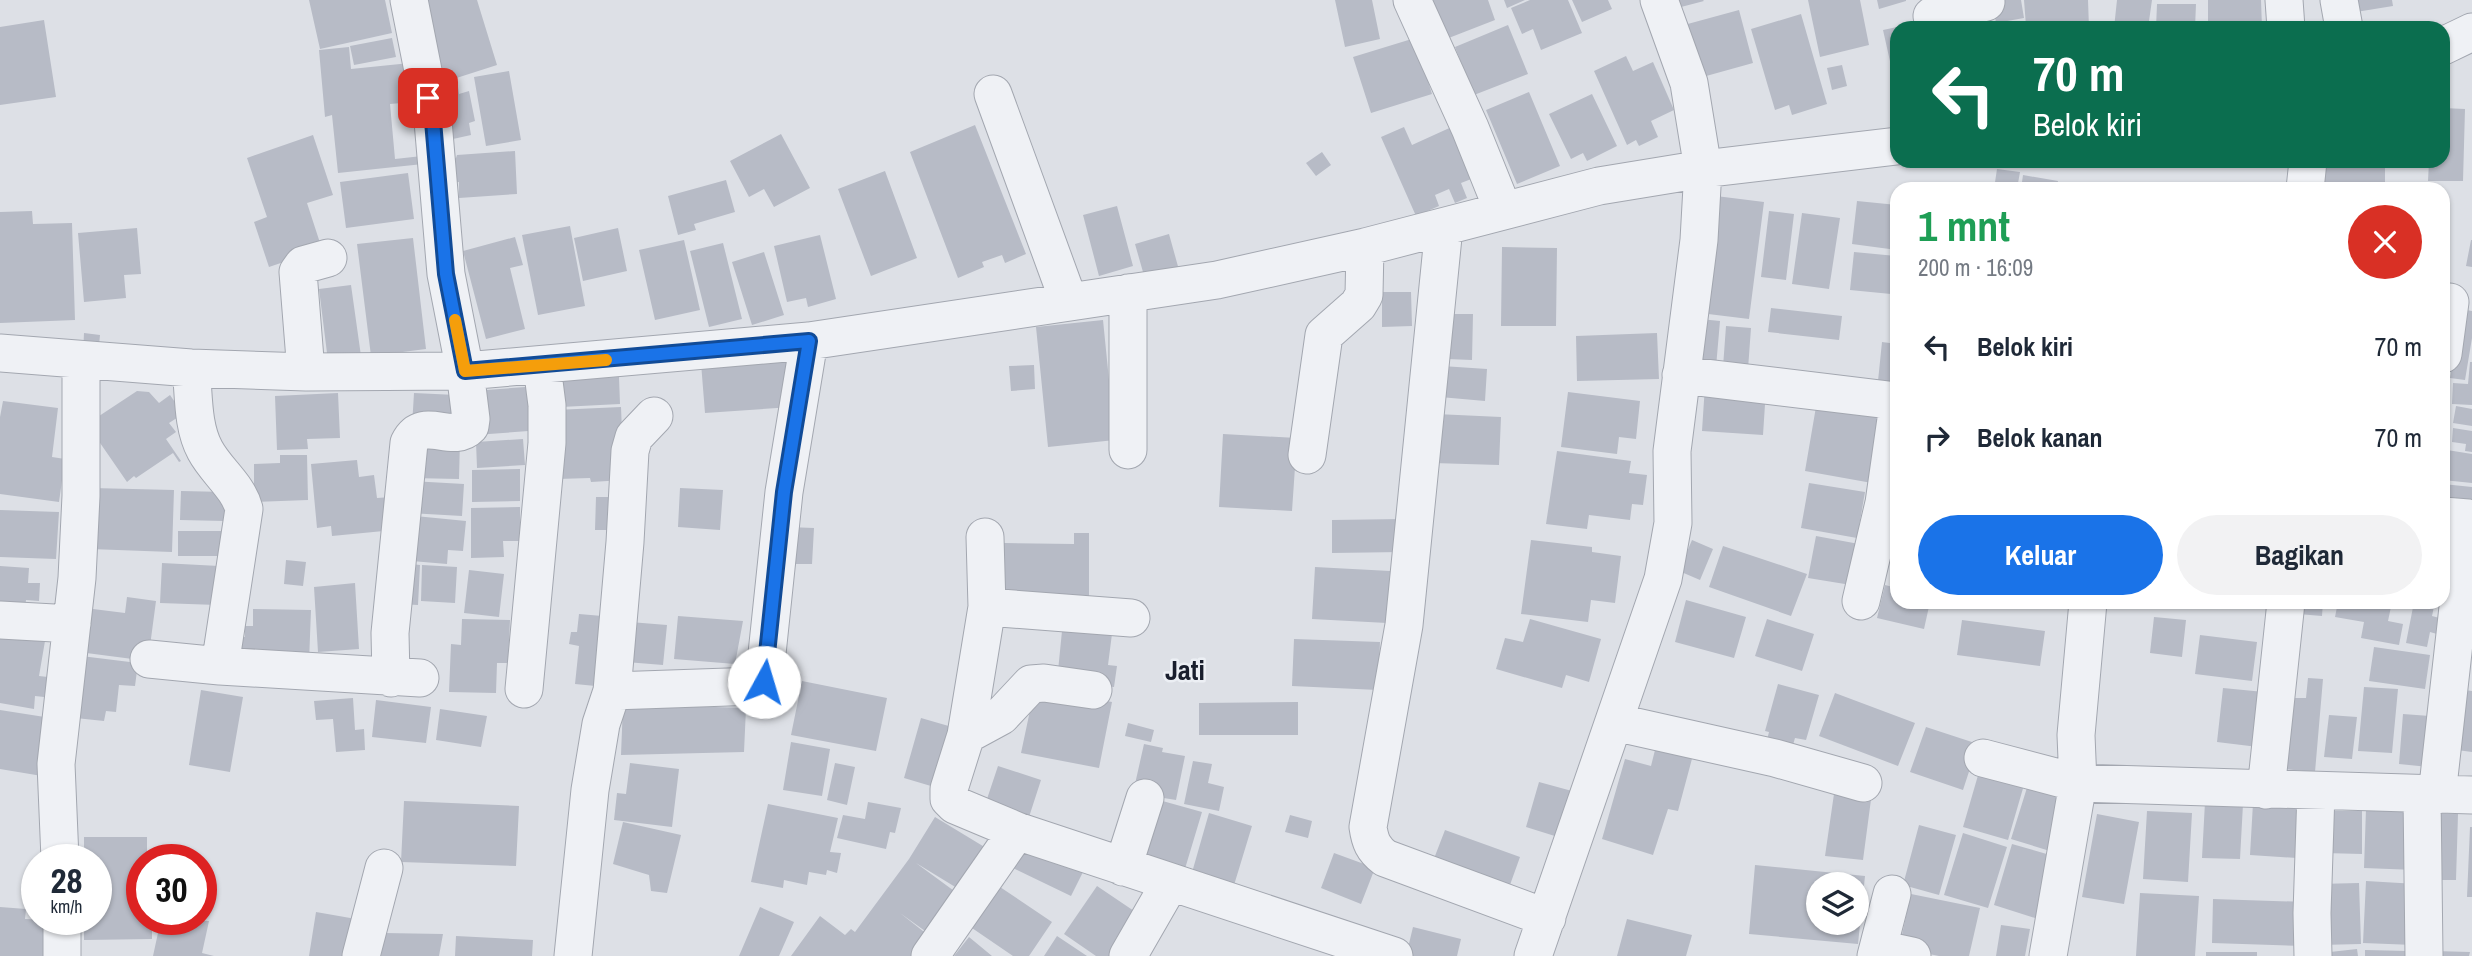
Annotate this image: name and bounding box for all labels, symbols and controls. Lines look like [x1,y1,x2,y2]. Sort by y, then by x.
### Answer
text: 70 m [2033,40,2125,106]
icon: left [1918,49,2009,140]
pin [398,68,458,128]
icon: arrive [409,79,447,117]
text: Belok kiri [2033,103,2142,146]
text: 1 mnt [1918,198,2010,254]
button: close [2348,205,2422,279]
text: 200 m · 16:09 [1918,252,2033,283]
icon: left [1918,328,1956,366]
text: Belok kiri [1977,329,2073,364]
text: 70 m [2375,329,2422,364]
icon: right [1918,419,1956,457]
text: Belok kanan [1977,420,2103,455]
text: 70 m [2375,420,2422,455]
button: Keluar [1918,515,2163,595]
button: Bagikan [2177,515,2422,595]
position arrow [727,645,801,719]
district label: Jati [1165,651,1205,689]
speed limit sign: 30 [126,844,217,935]
text: 28 [51,857,82,904]
map controls [1806,872,1869,935]
button: layers [1806,872,1869,935]
text: km/h [51,894,83,919]

